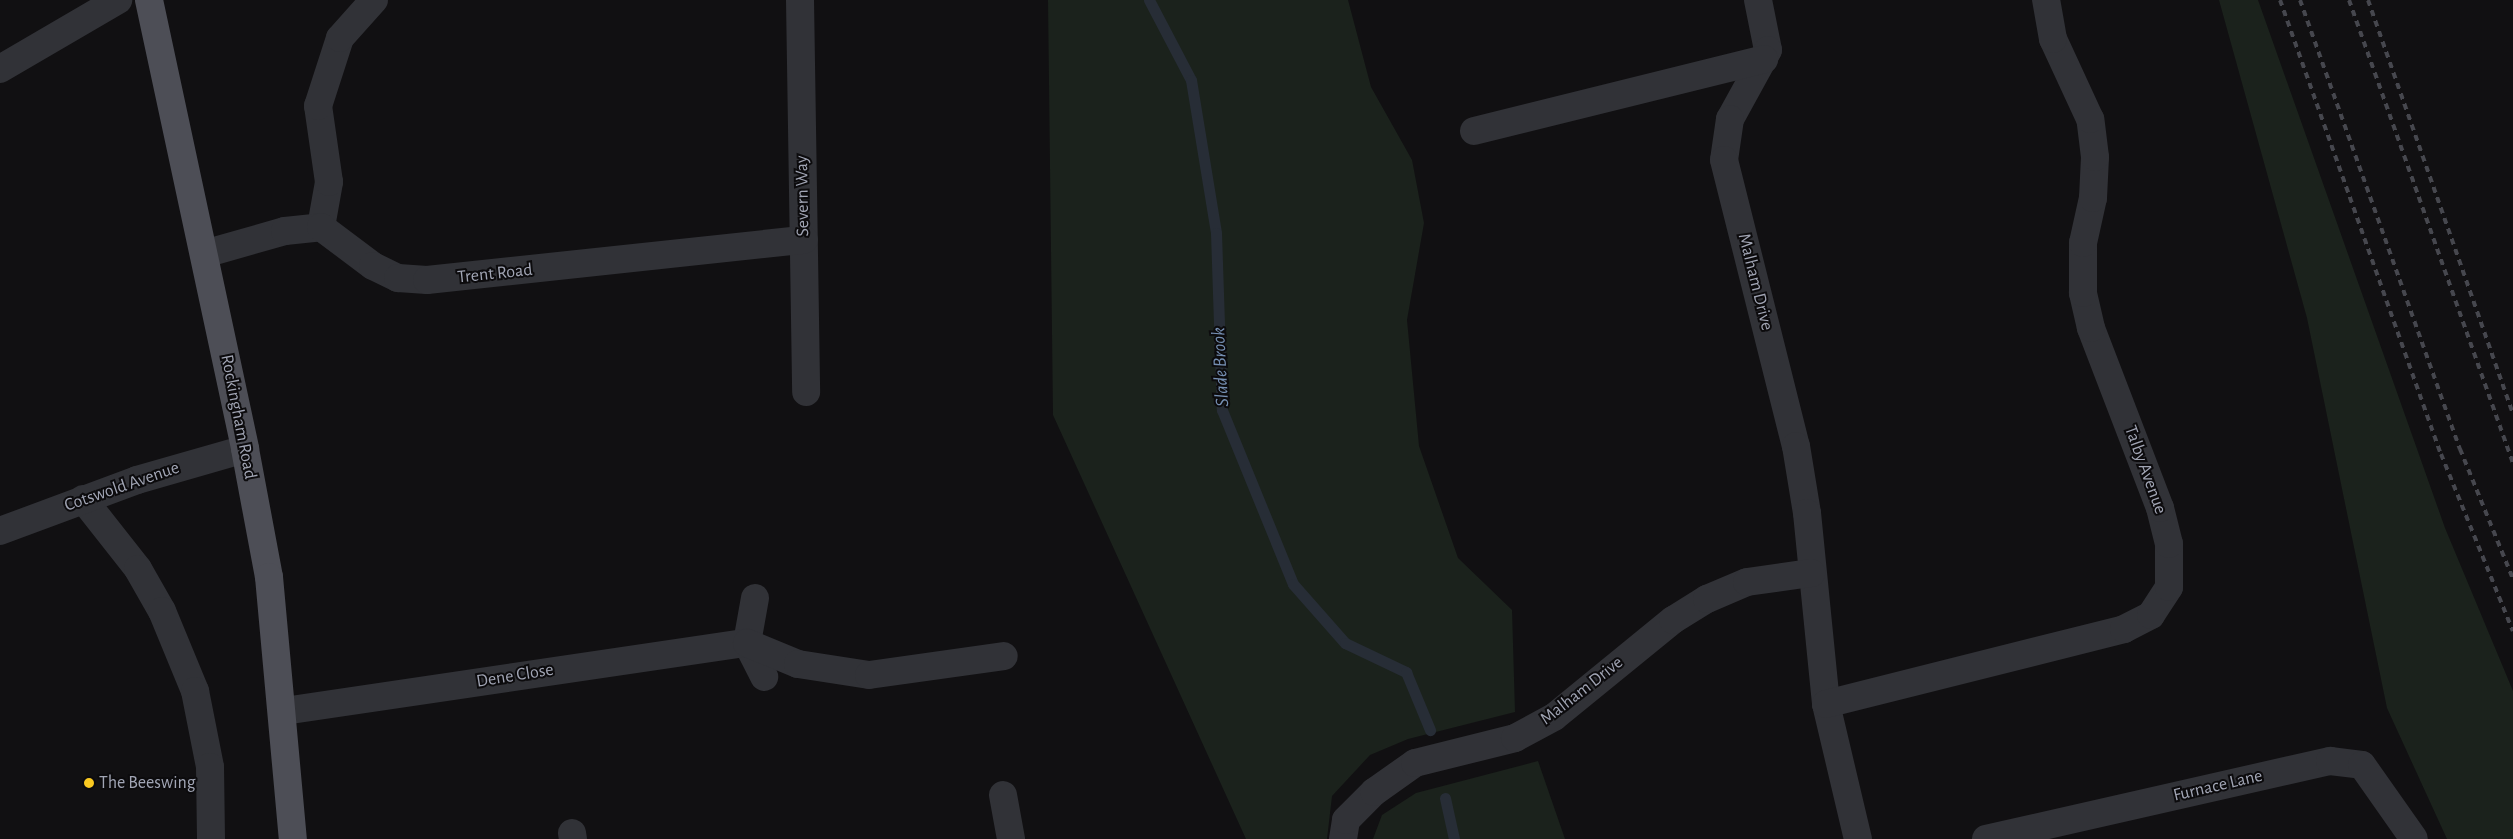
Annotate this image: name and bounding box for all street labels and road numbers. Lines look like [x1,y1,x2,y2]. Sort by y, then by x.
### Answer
street label: Severn Way [791,155,815,237]
street label: Malham Drive [1733,231,1777,333]
street label: Trent Road [456,259,534,289]
street label: Rockingham Road [215,353,261,481]
street label: Talby Avenue [2119,423,2171,517]
street label: Cotswold Avenue [62,457,182,517]
street label: Malham Drive [1536,652,1628,730]
street label: Dene Close [475,659,555,693]
street label: Furnace Lane [2171,765,2265,807]

